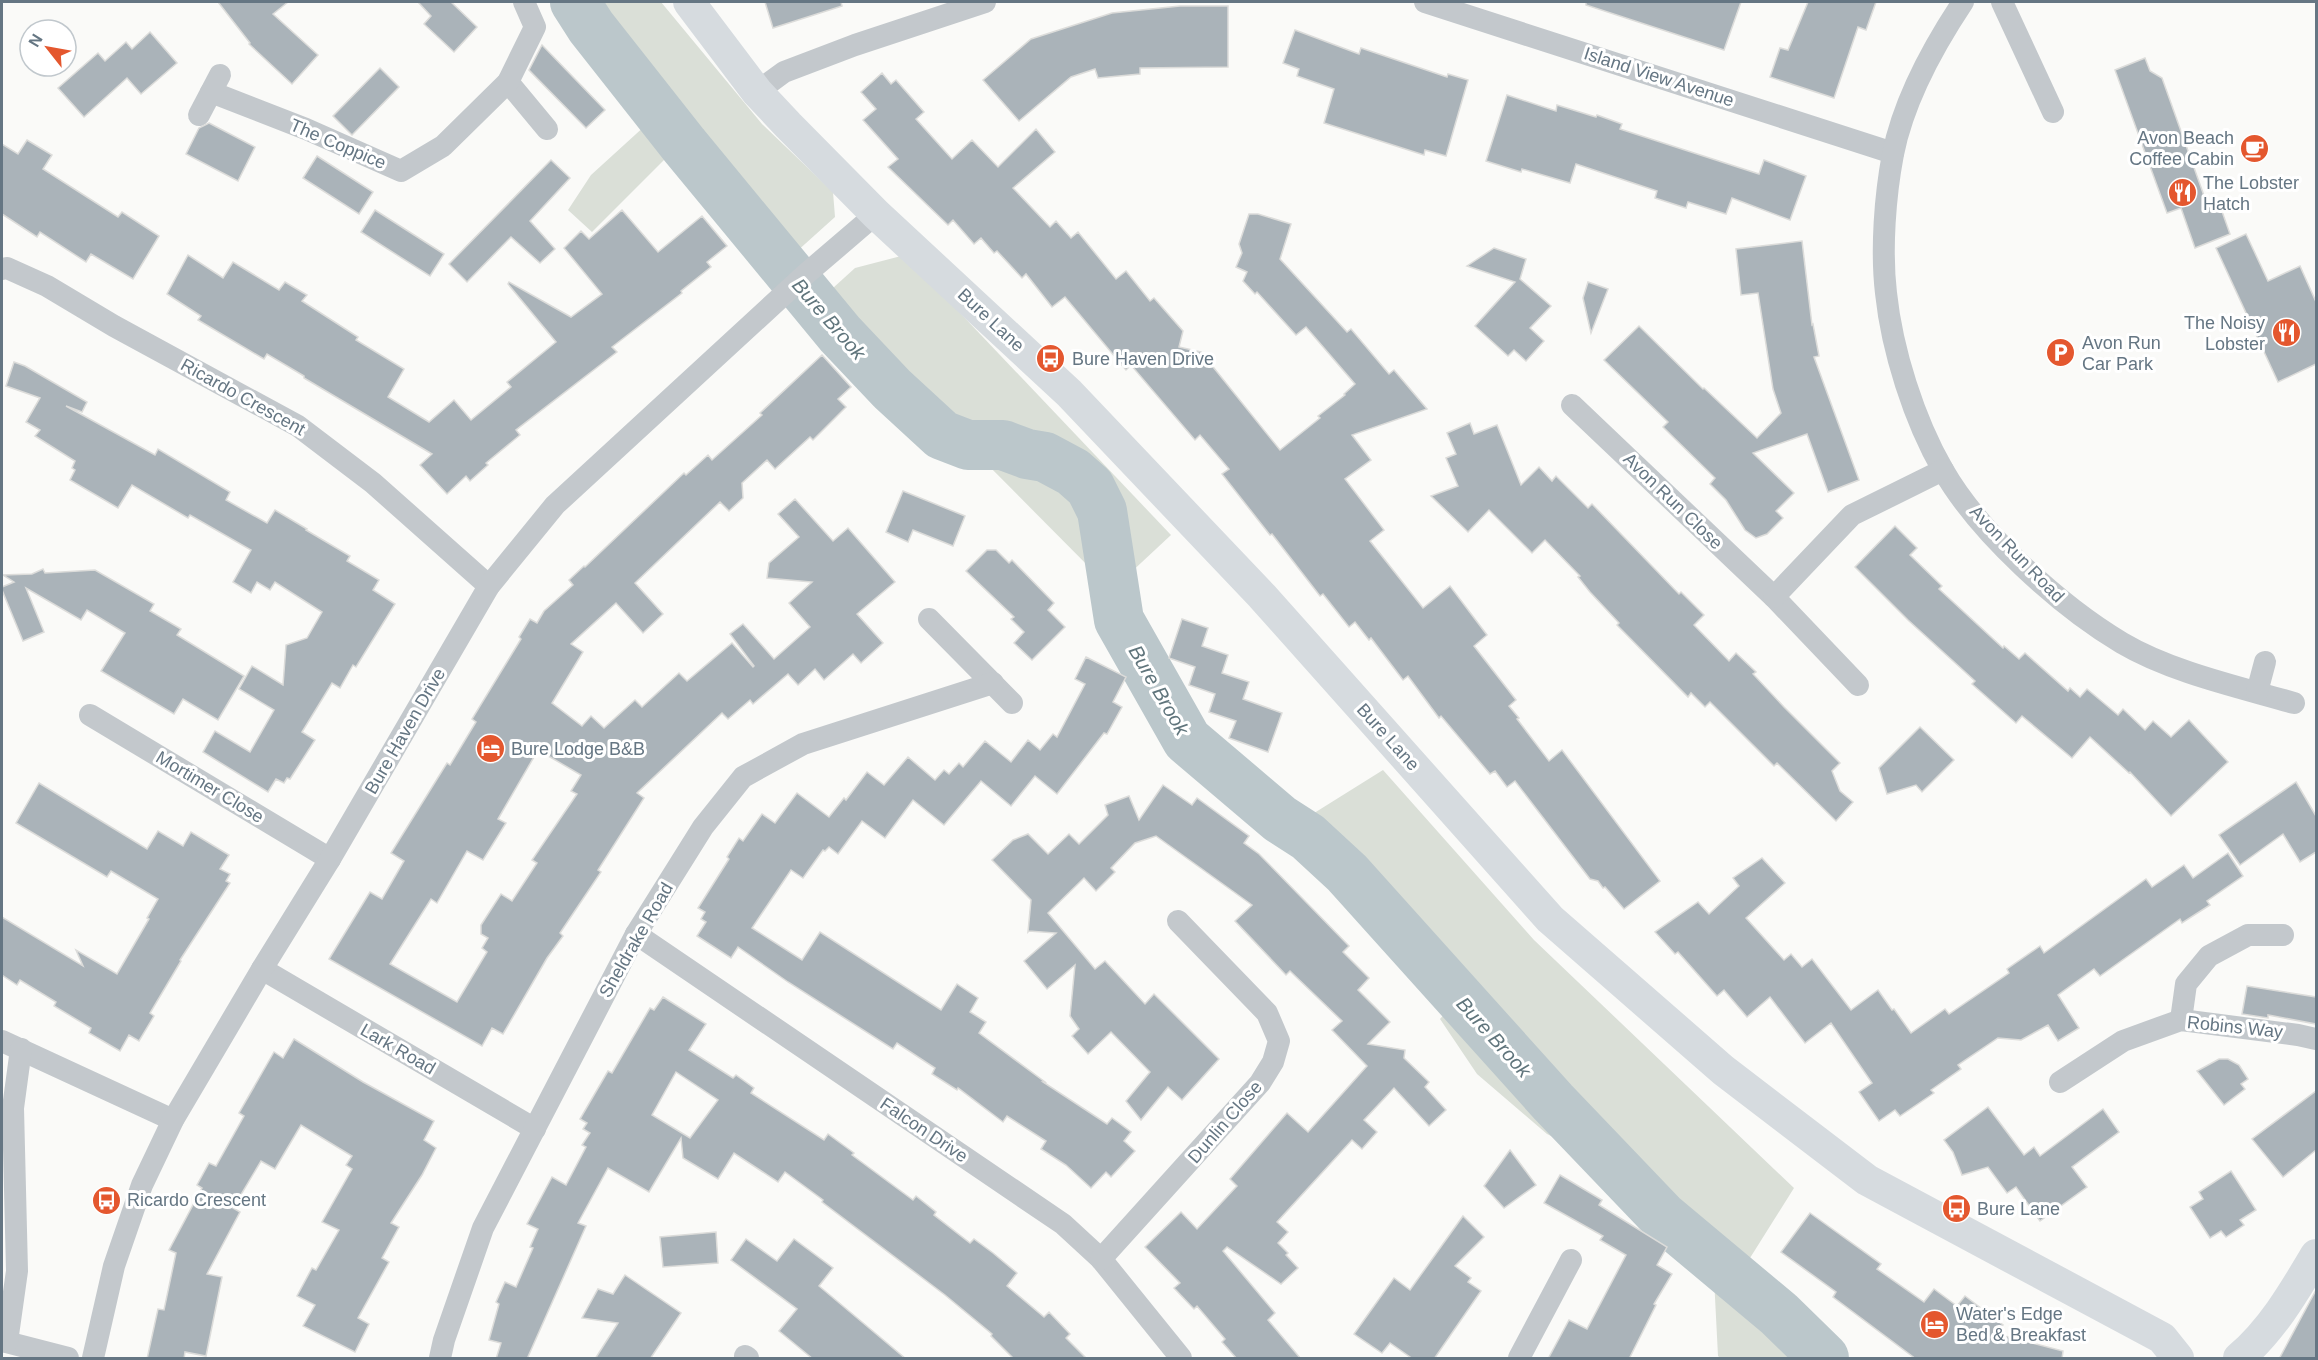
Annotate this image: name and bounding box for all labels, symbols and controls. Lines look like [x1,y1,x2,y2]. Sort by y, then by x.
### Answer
north arrow [18,18,78,78]
text: N [25,31,46,50]
street label: Island View Avenue [1582,43,1736,111]
street label: The Coppice [287,115,389,173]
place label: Avon Beach Coffee Cabin [2129,128,2234,169]
cafe icon: Avon Beach Coffee Cabin [2239,132,2271,164]
place label: The Lobster Hatch [2203,173,2299,214]
restaurant icon: The Lobster Hatch [2166,177,2198,209]
water label: Bure Brook [788,274,871,365]
street label: Bure Lane [954,284,1028,356]
place label: The Noisy Lobster [2184,313,2265,354]
restaurant icon: The Noisy Lobster [2270,317,2302,349]
place label: Avon Run Car Park [2082,333,2161,374]
parking icon: Avon Run Car Park [2045,337,2077,369]
bus stop icon: Bure Haven Drive [1035,343,1067,375]
place label: Bure Haven Drive [1072,349,1214,369]
street label: Ricardo Crescent [177,355,309,439]
street label: Avon Run Close [1619,449,1727,553]
street label: Avon Run Road [1966,501,2068,607]
water label: Bure Brook [1124,641,1194,740]
street label: Bure Haven Drive [361,664,449,798]
street label: Bure Lane [1353,699,1423,775]
hotel icon: Bure Lodge B&B [474,733,506,765]
place label: Bure Lodge B&B [511,739,645,759]
street label: Mortimer Close [153,747,267,827]
street label: Sheldrake Road [595,879,677,1001]
water label: Bure Brook [1452,992,1536,1082]
street label: Robins Way [2186,1012,2284,1042]
street label: Lark Road [357,1020,439,1078]
street label: Dunlin Close [1184,1077,1266,1167]
street label: Falcon Drive [877,1093,971,1167]
bus stop icon: Ricardo Crescent [90,1184,122,1216]
place label: Ricardo Crescent [127,1190,266,1210]
bus stop icon: Bure Lane [1940,1193,1972,1225]
place label: Bure Lane [1977,1199,2060,1219]
place label: Water's Edge Bed & Breakfast [1956,1304,2086,1345]
hotel icon: Water's Edge Bed & Breakfast [1919,1308,1951,1340]

